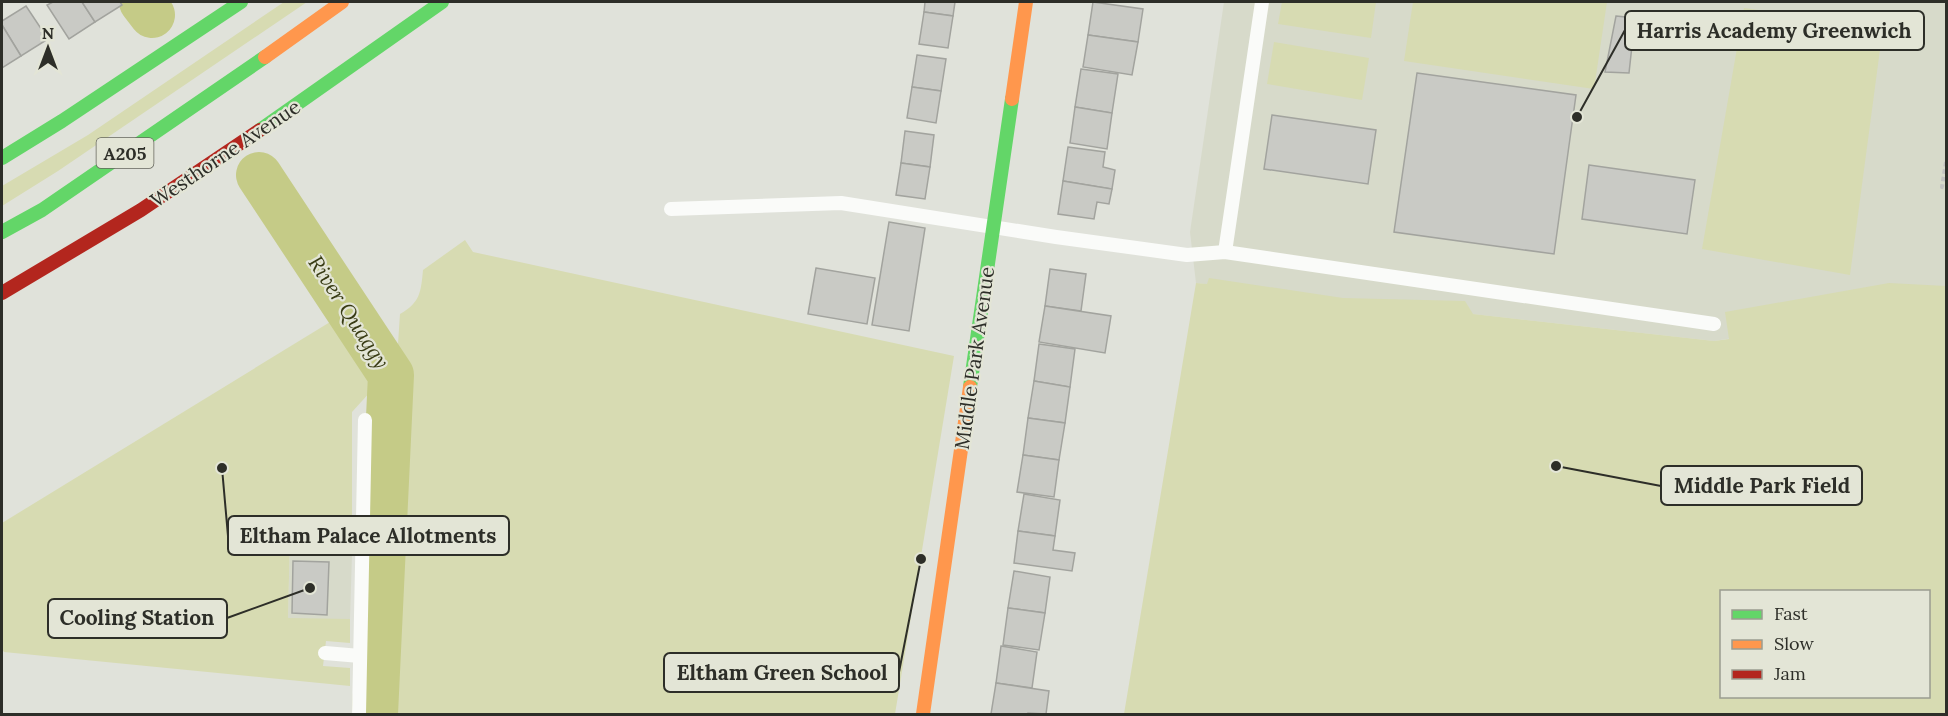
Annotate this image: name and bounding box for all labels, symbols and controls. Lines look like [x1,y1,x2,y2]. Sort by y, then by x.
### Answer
callout: Harris Academy Greenwich [1625,11,1924,50]
text: Harris Academy Greenwich [1636,17,1912,44]
north arrow [18,18,78,78]
text: N [42,23,54,43]
street label: Westhorne Avenue [145,94,305,212]
road number: A205 [96,138,154,168]
water label: River Quaggy [303,250,395,374]
street label: Middle Park Avenue [949,265,999,451]
callout: Middle Park Field [1661,466,1862,505]
text: Middle Park Field [1674,472,1850,499]
callout: Eltham Palace Allotments [228,516,509,555]
text: Eltham Palace Allotments [239,522,497,549]
legend [1720,590,1930,698]
callout: Cooling Station [48,599,227,638]
text: Fast [1774,602,1808,625]
text: Cooling Station [59,604,215,631]
text: Slow [1774,632,1814,655]
callout: Eltham Green School [664,653,899,692]
text: Eltham Green School [677,659,888,686]
text: Jam [1773,662,1806,685]

